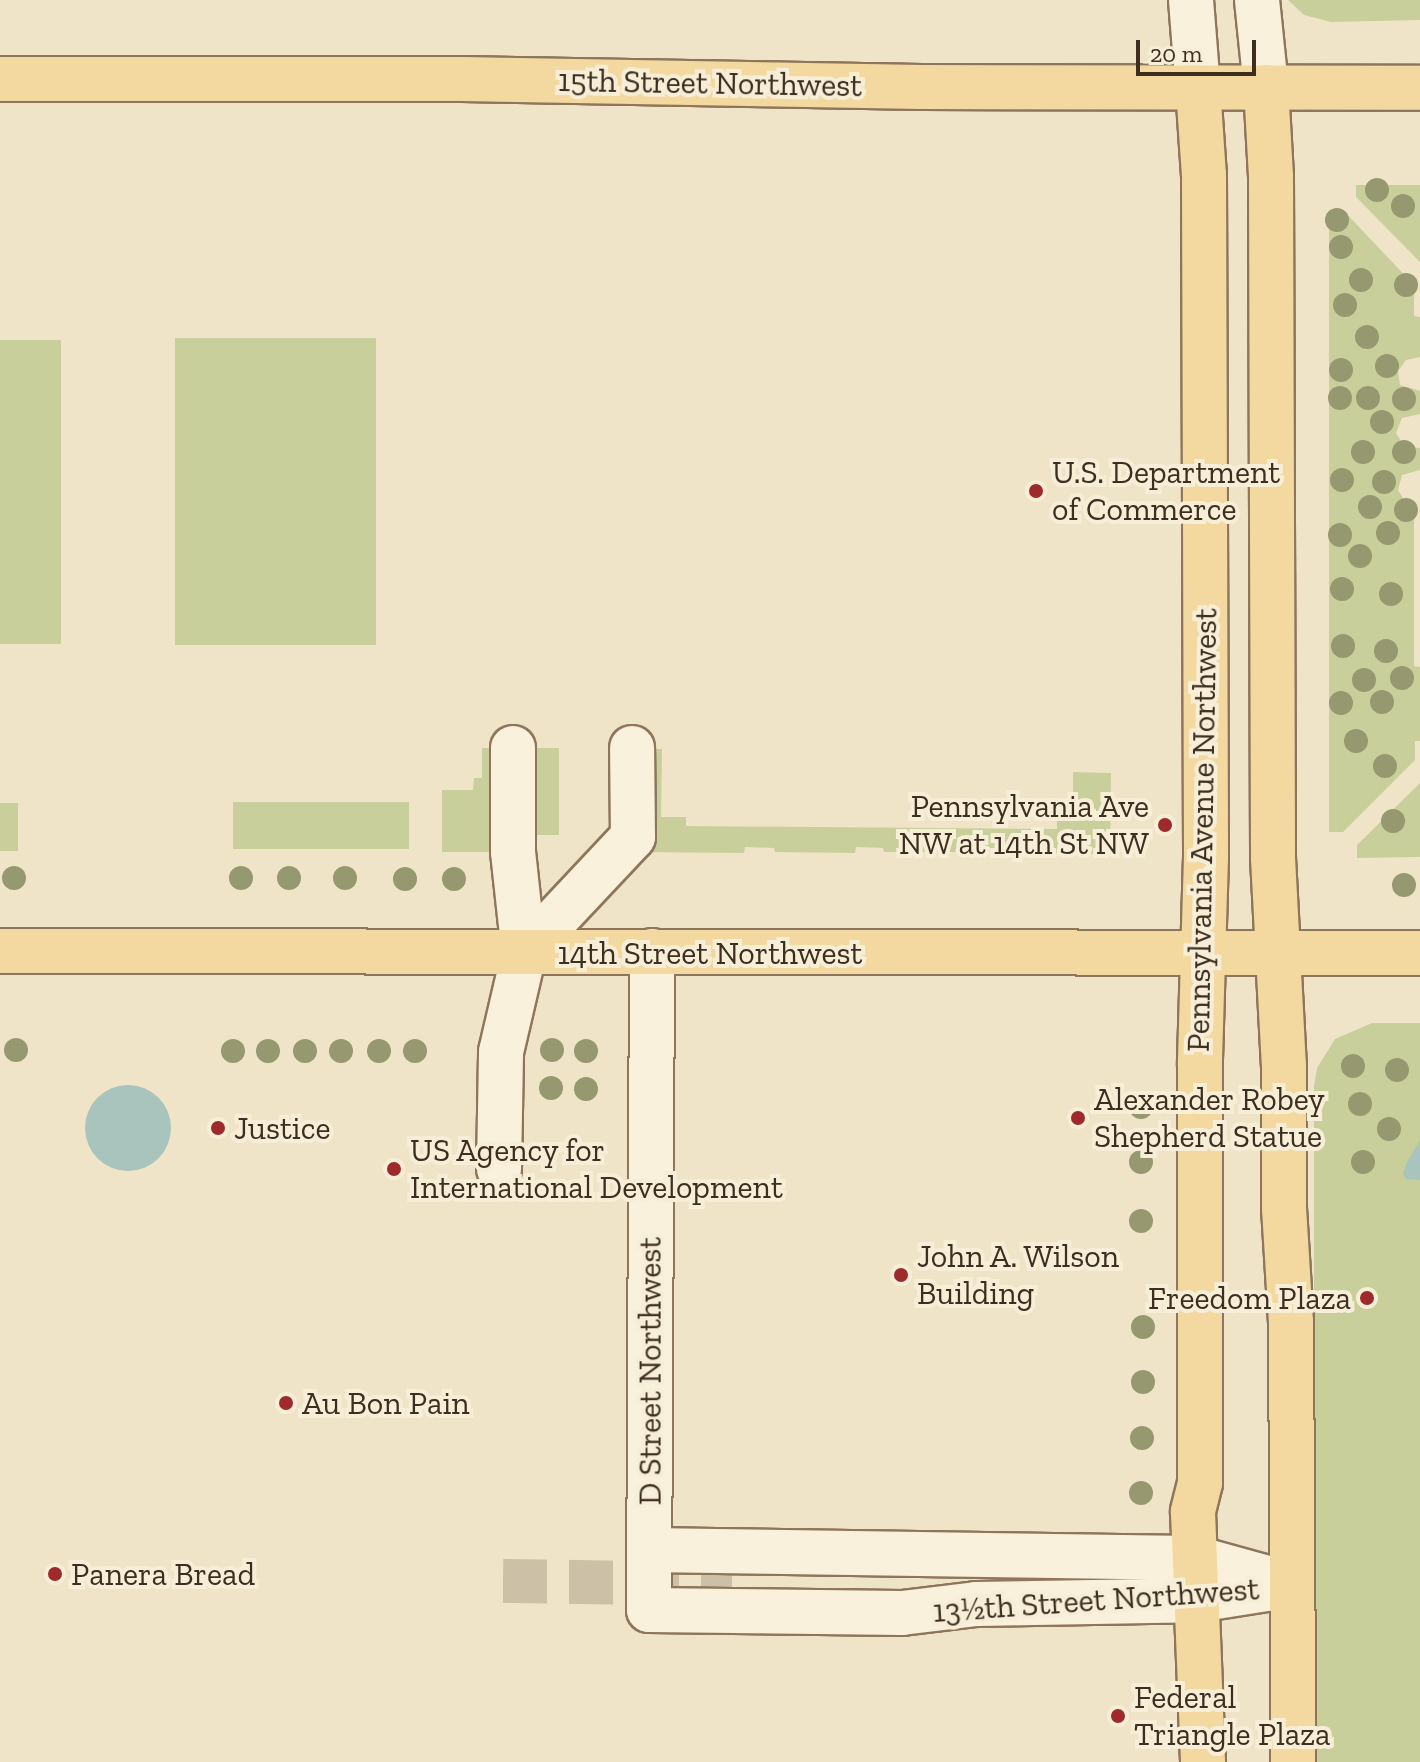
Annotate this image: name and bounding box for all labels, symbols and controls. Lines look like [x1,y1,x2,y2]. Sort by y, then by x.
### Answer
scale bar [1140,24,1260,74]
text: 20 m [1150,39,1202,68]
street label: 15th Street Northwest [557,61,863,105]
place label: U.S. Department of Commerce [1052,454,1280,529]
marker: U.S. Department of Commerce [1027,482,1045,500]
street label: Pennsylvania Avenue Northwest [1179,607,1225,1053]
place label: Pennsylvania Ave NW at 14th St NW [897,788,1149,863]
marker: Pennsylvania Ave NW at 14th St NW [1156,816,1174,834]
street label: 14th Street Northwest [557,934,863,972]
place label: Alexander Robey Shepherd Statue [1094,1081,1325,1156]
place label: Justice [234,1109,331,1147]
marker: Alexander Robey Shepherd Statue [1069,1109,1087,1127]
marker: Justice [209,1119,227,1137]
place label: US Agency for International Development [410,1132,783,1207]
marker: US Agency for International Development [385,1160,403,1178]
street label: D Street Northwest [631,1237,669,1505]
place label: John A. Wilson Building [917,1238,1121,1313]
marker: John A. Wilson Building [892,1266,910,1284]
place label: Freedom Plaza [1148,1279,1351,1317]
marker: Freedom Plaza [1358,1289,1376,1307]
place label: Au Bon Pain [302,1384,470,1422]
marker: Au Bon Pain [277,1394,295,1412]
place label: Panera Bread [71,1555,255,1593]
marker: Panera Bread [46,1565,64,1583]
street label: 13½th Street Northwest [931,1569,1261,1631]
place label: Federal Triangle Plaza [1134,1679,1331,1754]
marker: Federal Triangle Plaza [1109,1707,1127,1725]

